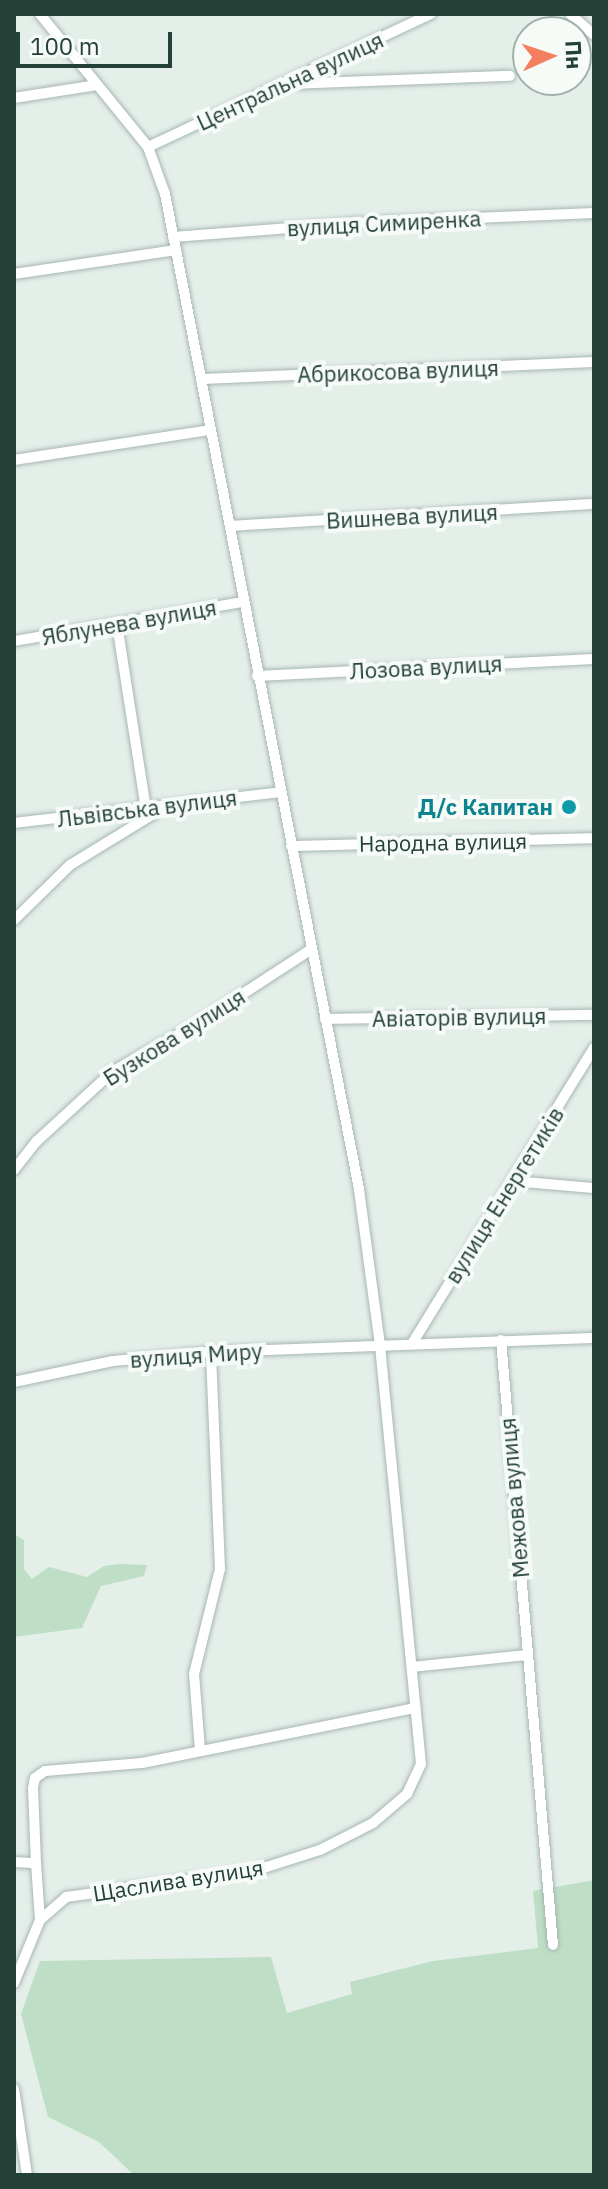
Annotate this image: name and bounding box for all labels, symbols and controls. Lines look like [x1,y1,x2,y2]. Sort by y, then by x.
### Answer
scale bar [20,16,176,66]
north arrow [512,16,592,96]
street label: Центральна вулиця [192,26,388,136]
text: 100 m [30,30,100,62]
text: Пн [559,40,590,70]
street label: вулиця Симиренка [286,205,482,241]
street label: Абрикосова вулиця [297,354,499,388]
street label: Вишнева вулиця [325,498,499,534]
street label: Яблунева вулиця [40,594,218,650]
street label: Лозова вулиця [349,650,503,684]
street label: Львівська вулиця [56,784,238,832]
place label: Д/с Капитан [418,794,553,820]
marker: Д/с Капитан [560,798,578,816]
street label: Народна вулиця [359,827,527,857]
street label: Бузкова вулиця [98,983,250,1091]
street label: Авіаторів вулиця [372,1002,546,1032]
street label: вулиця Енергетиків [439,1102,569,1288]
street label: вулиця Миру [129,1337,263,1373]
street label: Межова вулиця [494,1417,534,1579]
street label: Щаслива вулиця [91,1854,265,1906]

